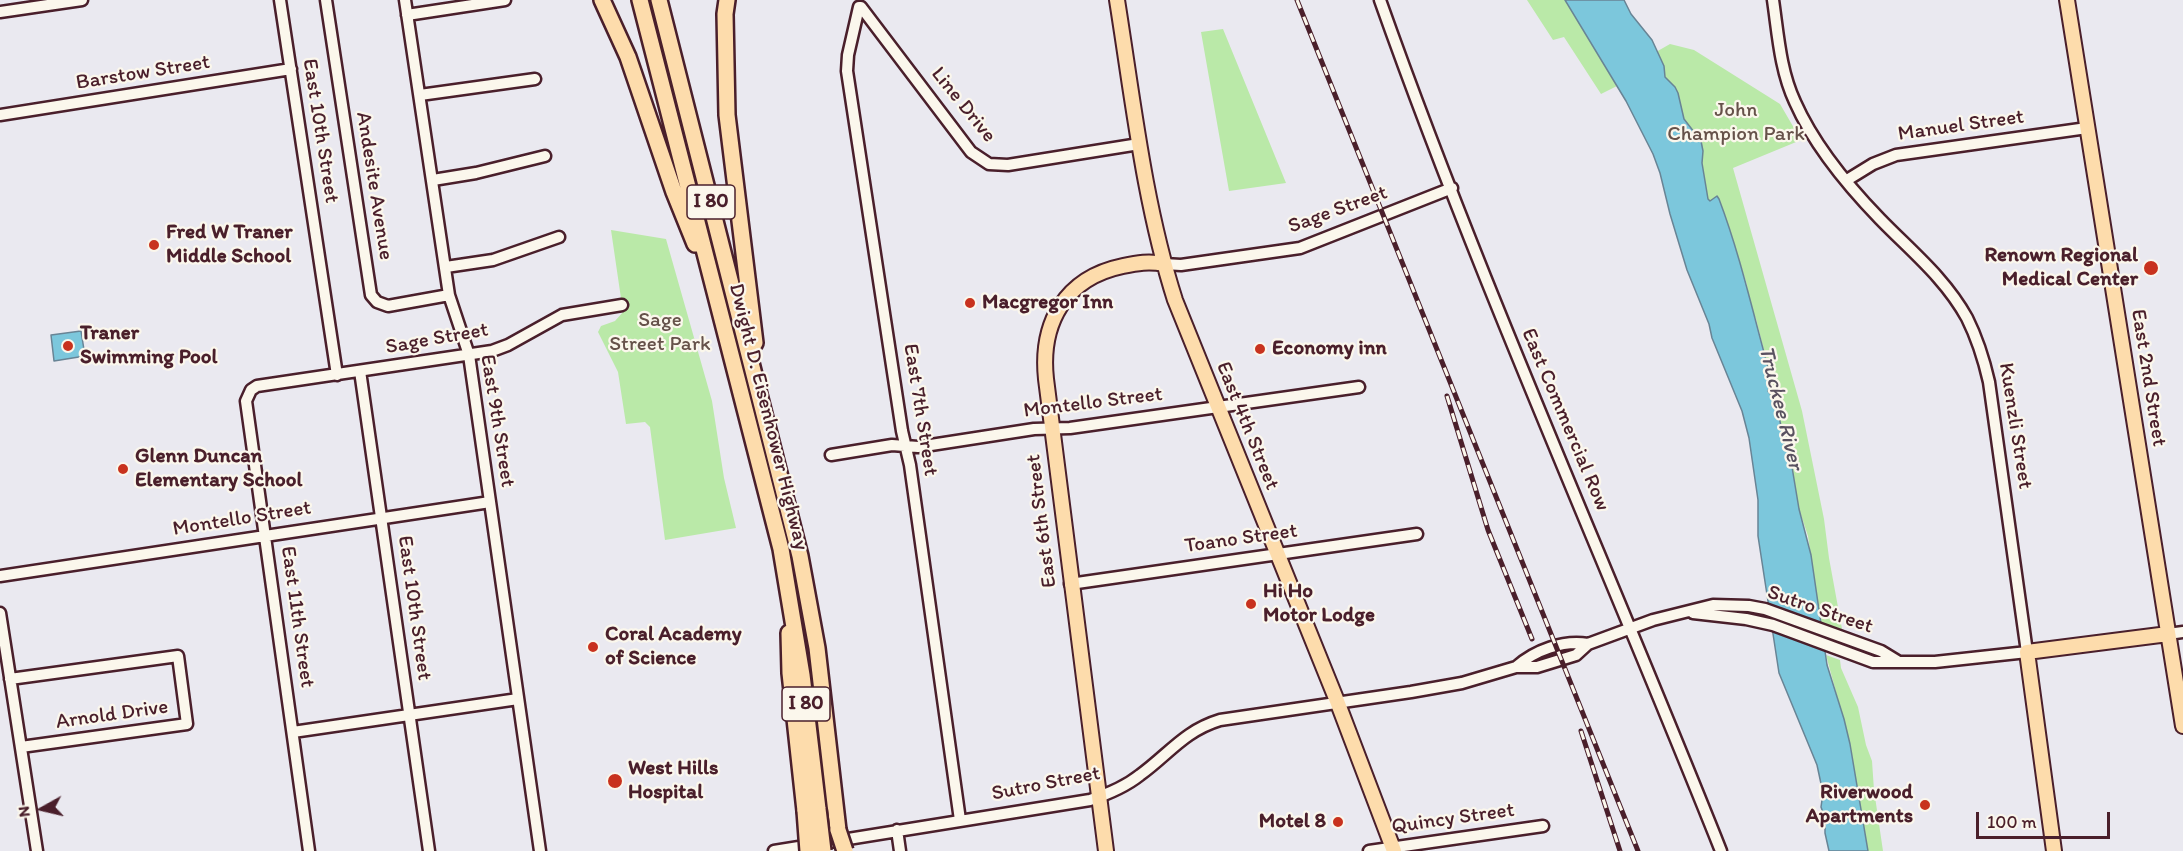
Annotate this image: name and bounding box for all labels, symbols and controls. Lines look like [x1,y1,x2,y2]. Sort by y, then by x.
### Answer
street label: Barstow Street [74,50,212,96]
street label: East 10th Street [296,57,344,205]
street label: Line Drive [925,62,1001,148]
park label: John Champion Park [1667,98,1805,148]
street label: Manuel Street [1896,105,2026,147]
street label: Andesite Avenue [350,110,398,262]
street label: Sage Street [1285,180,1391,240]
road number: I 80 [687,185,735,219]
place label: Fred W Traner Middle School [166,220,293,270]
marker: Fred W Traner Middle School [147,238,161,252]
place label: Renown Regional Medical Center [1984,243,2138,293]
marker: Renown Regional Medical Center [2142,259,2160,277]
street label: Dwight D. Eisenhower Highway [723,281,813,553]
place label: Macgregor Inn [982,290,1113,316]
marker: Macgregor Inn [963,296,977,310]
street label: East 2nd Street [2125,307,2171,449]
park label: Sage Street Park [609,308,711,358]
street label: Sage Street [384,318,490,360]
place label: Traner Swimming Pool [80,321,217,371]
street label: East Commercial Row [1515,325,1615,515]
place label: Economy inn [1272,336,1387,362]
marker: Traner Swimming Pool [61,339,75,353]
street label: East 7th Street [897,342,943,478]
marker: Economy inn [1253,342,1267,356]
water label: Truckee River [1752,343,1808,473]
street label: East 9th Street [474,353,520,489]
street label: East 4th Street [1210,358,1284,494]
street label: Kuenzli Street [1993,361,2037,491]
street label: Montello Street [1022,382,1164,424]
place label: Glenn Duncan Elementary School [135,444,302,494]
street label: East 6th Street [1021,453,1063,589]
marker: Glenn Duncan Elementary School [116,462,130,476]
street label: Montello Street [171,496,313,542]
street label: Toano Street [1183,519,1299,559]
street label: East 10th Street [391,534,437,682]
street label: East 11th Street [275,545,319,689]
place label: Hi Ho Motor Lodge [1263,579,1375,629]
street label: Sutro Street [1764,580,1876,640]
marker: Hi Ho Motor Lodge [1244,597,1258,611]
place label: Coral Academy of Science [605,622,742,672]
marker: Coral Academy of Science [586,640,600,654]
road number: I 80 [782,687,830,721]
street label: Arnold Drive [54,695,170,735]
place label: West Hills Hospital [628,756,718,806]
street label: Sutro Street [990,761,1102,807]
marker: West Hills Hospital [606,772,624,790]
north arrow [12,779,72,839]
place label: Riverwood Apartments [1806,780,1913,830]
street label: Quincy Street [1390,798,1516,840]
marker: Riverwood Apartments [1918,798,1932,812]
scale bar [1979,800,2112,838]
text: N [14,805,34,818]
place label: Motel 8 [1259,809,1326,835]
text: 100 m [1987,811,2037,833]
marker: Motel 8 [1331,815,1345,829]

